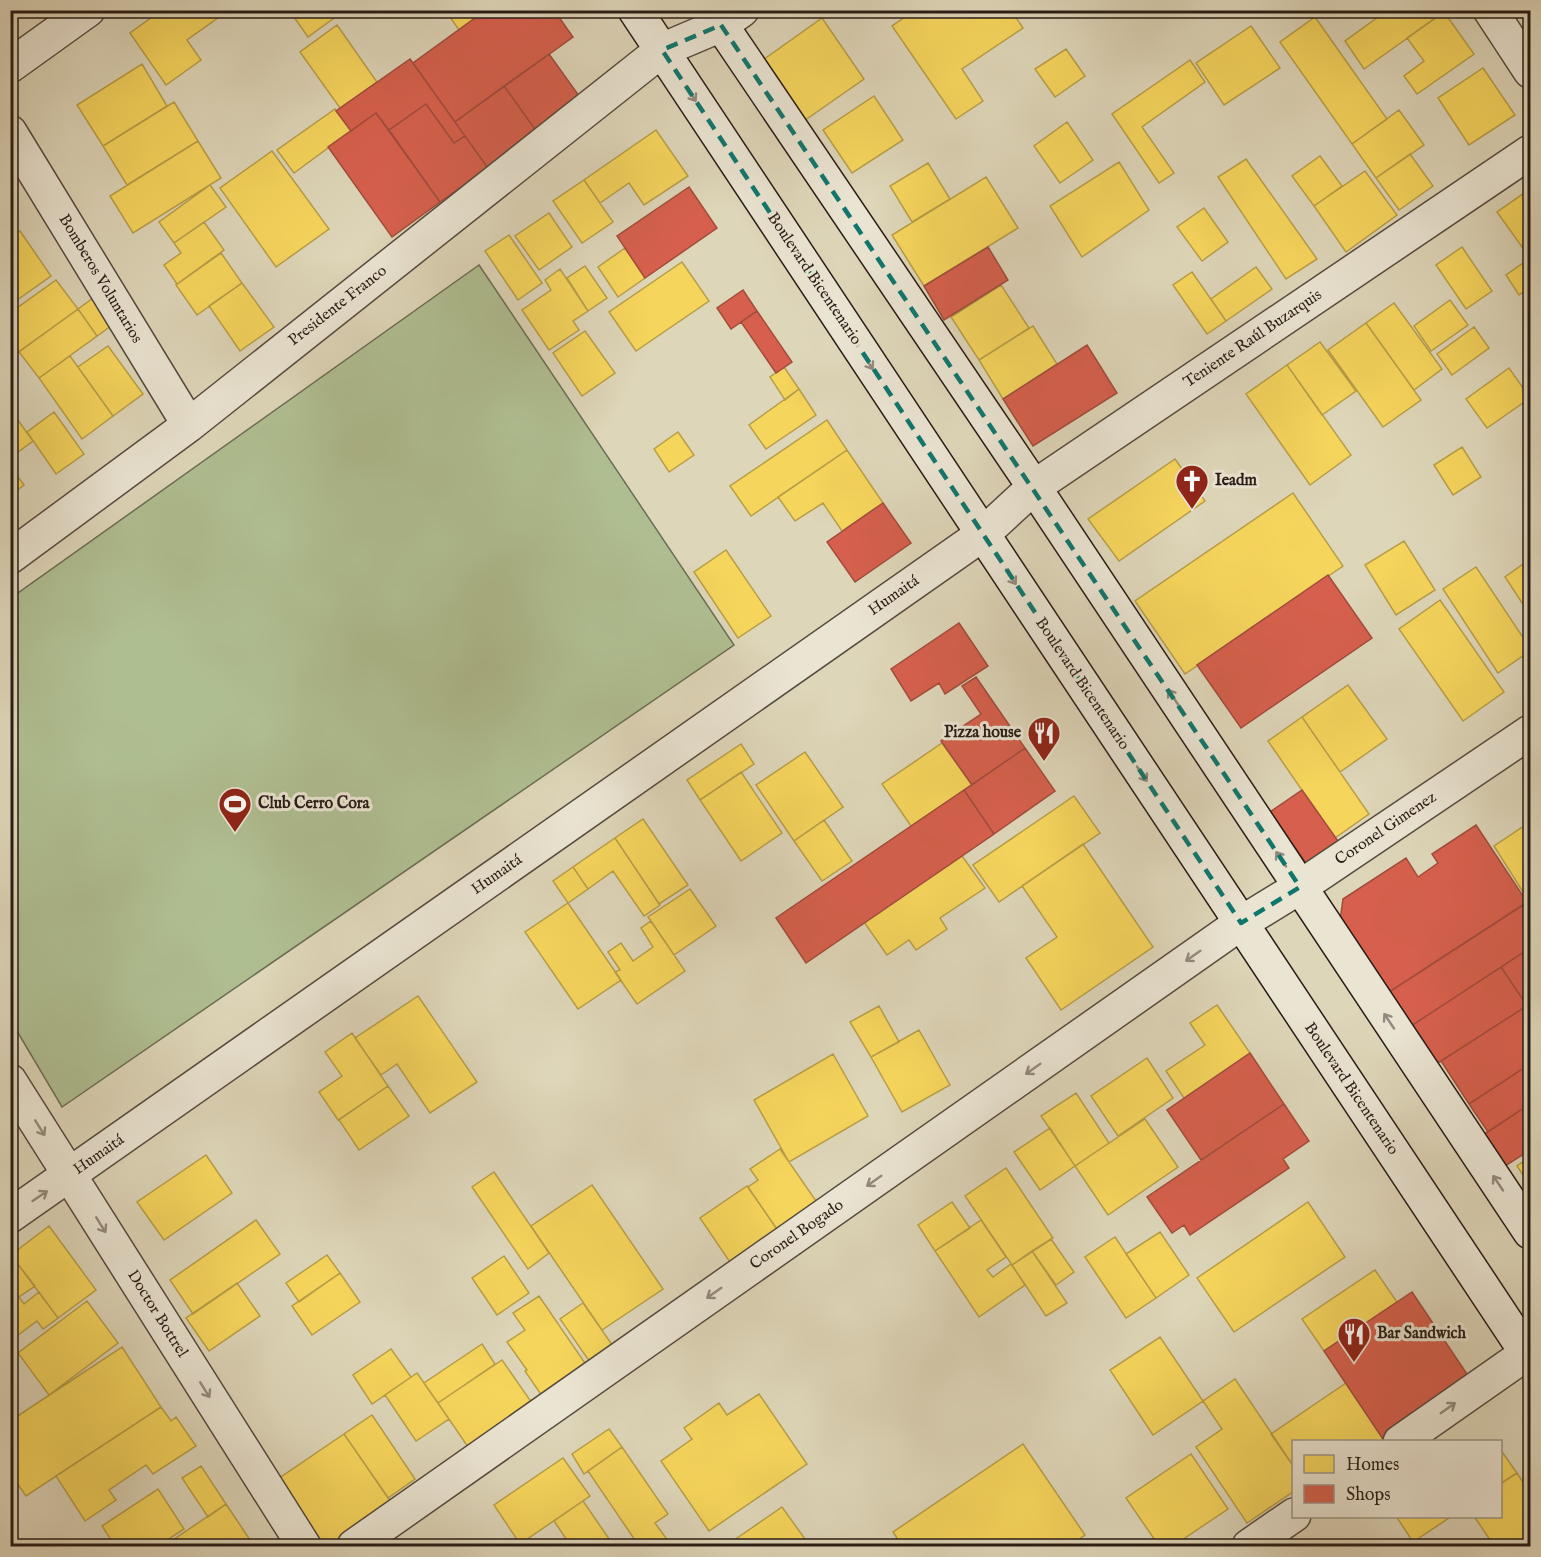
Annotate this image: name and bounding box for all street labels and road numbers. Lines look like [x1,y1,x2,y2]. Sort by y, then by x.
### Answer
street label: Boulevard Bicentenario [762,209,866,349]
street label: Bomberos Voluntarios [54,211,147,347]
street label: Presidente Franco [285,261,392,351]
street label: Teniente Raúl Buzarquis [1180,285,1326,393]
street label: Humaitá [865,571,923,621]
street label: Boulevard Bicentenario [1030,614,1134,754]
street label: Coronel Gimenez [1331,788,1441,870]
street label: Humaitá [468,850,526,900]
street label: Boulevard Bicentenario [1299,1019,1403,1159]
street label: Humaitá [70,1130,128,1180]
street label: Coronel Bogado [746,1195,848,1275]
street label: Doctor Bottrel [122,1266,192,1362]

